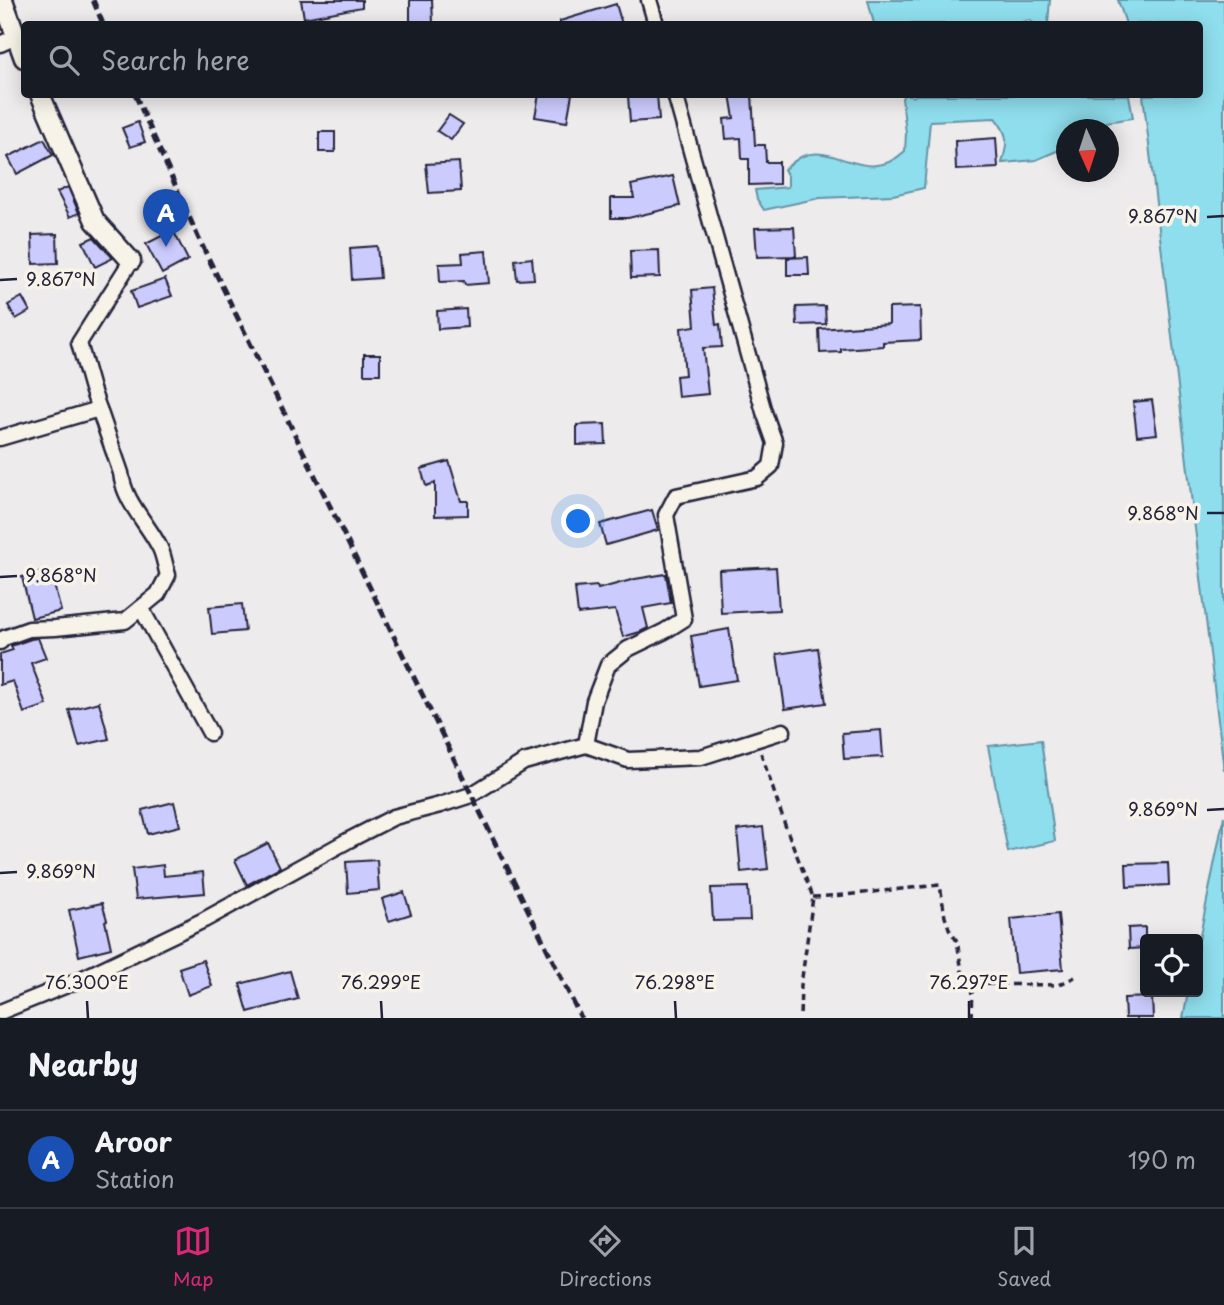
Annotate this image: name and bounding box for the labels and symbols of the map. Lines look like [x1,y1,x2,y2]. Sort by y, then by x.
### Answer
north arrow [1056,119,1119,182]
pin: A [143,189,189,247]
text: 9.867°N [1128,202,1198,229]
text: 9.867°N [26,265,96,292]
text: 9.868°N [1127,499,1199,526]
your location [561,504,595,538]
text: 9.868°N [25,561,97,588]
text: 9.869°N [1128,795,1198,822]
text: 9.869°N [26,857,96,884]
text: 76.300°E [45,968,129,995]
text: 76.299°E [341,968,421,995]
text: 76.298°E [635,968,715,995]
text: 76.297°E [929,968,1009,995]

